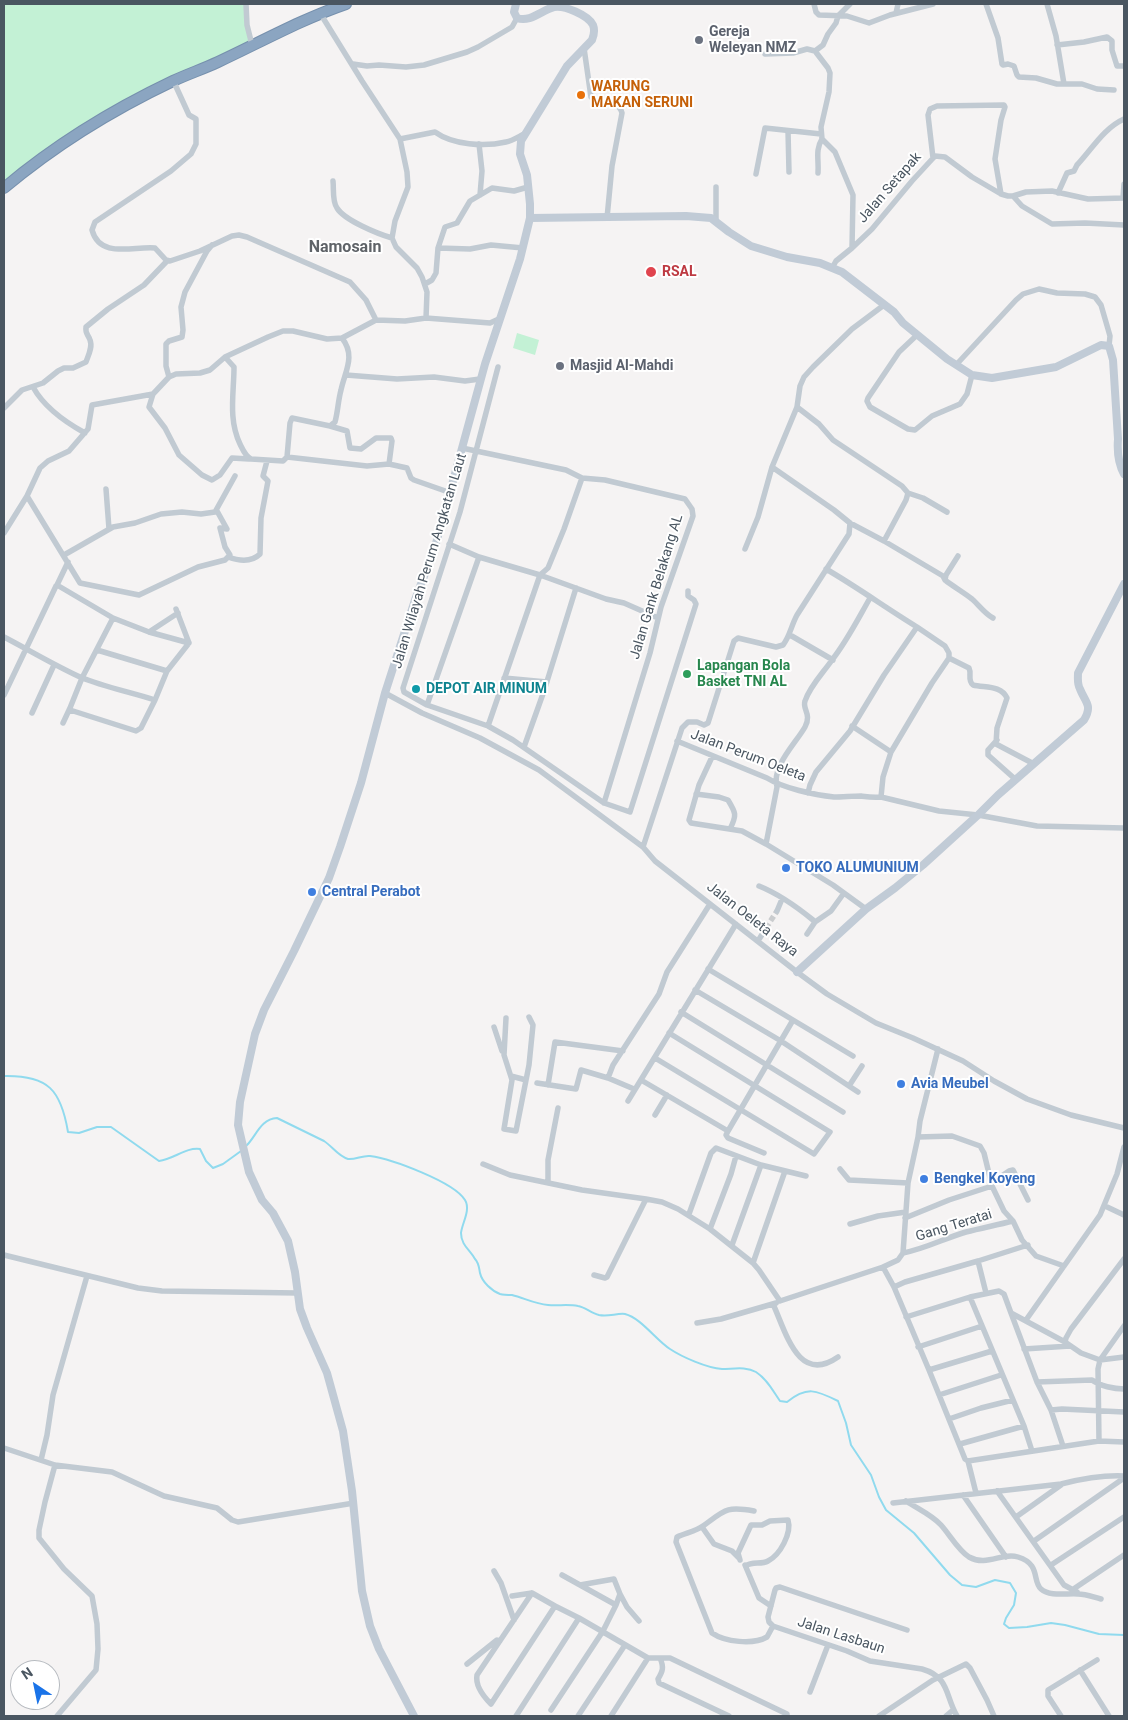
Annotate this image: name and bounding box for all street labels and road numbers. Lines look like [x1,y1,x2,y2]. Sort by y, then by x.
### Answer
street label: Jalan Setapak [855,149,925,227]
street label: Jalan Wilayah Perum Angkatan Laut [389,451,471,671]
street label: Jalan Gank Belakang AL [627,513,687,661]
street label: Jalan Perum Oeleta [688,726,808,786]
street label: Jalan Oeleta Raya [703,879,801,961]
street label: Gang Teratai [914,1206,994,1246]
street label: Jalan Lasbaun [795,1614,887,1658]

